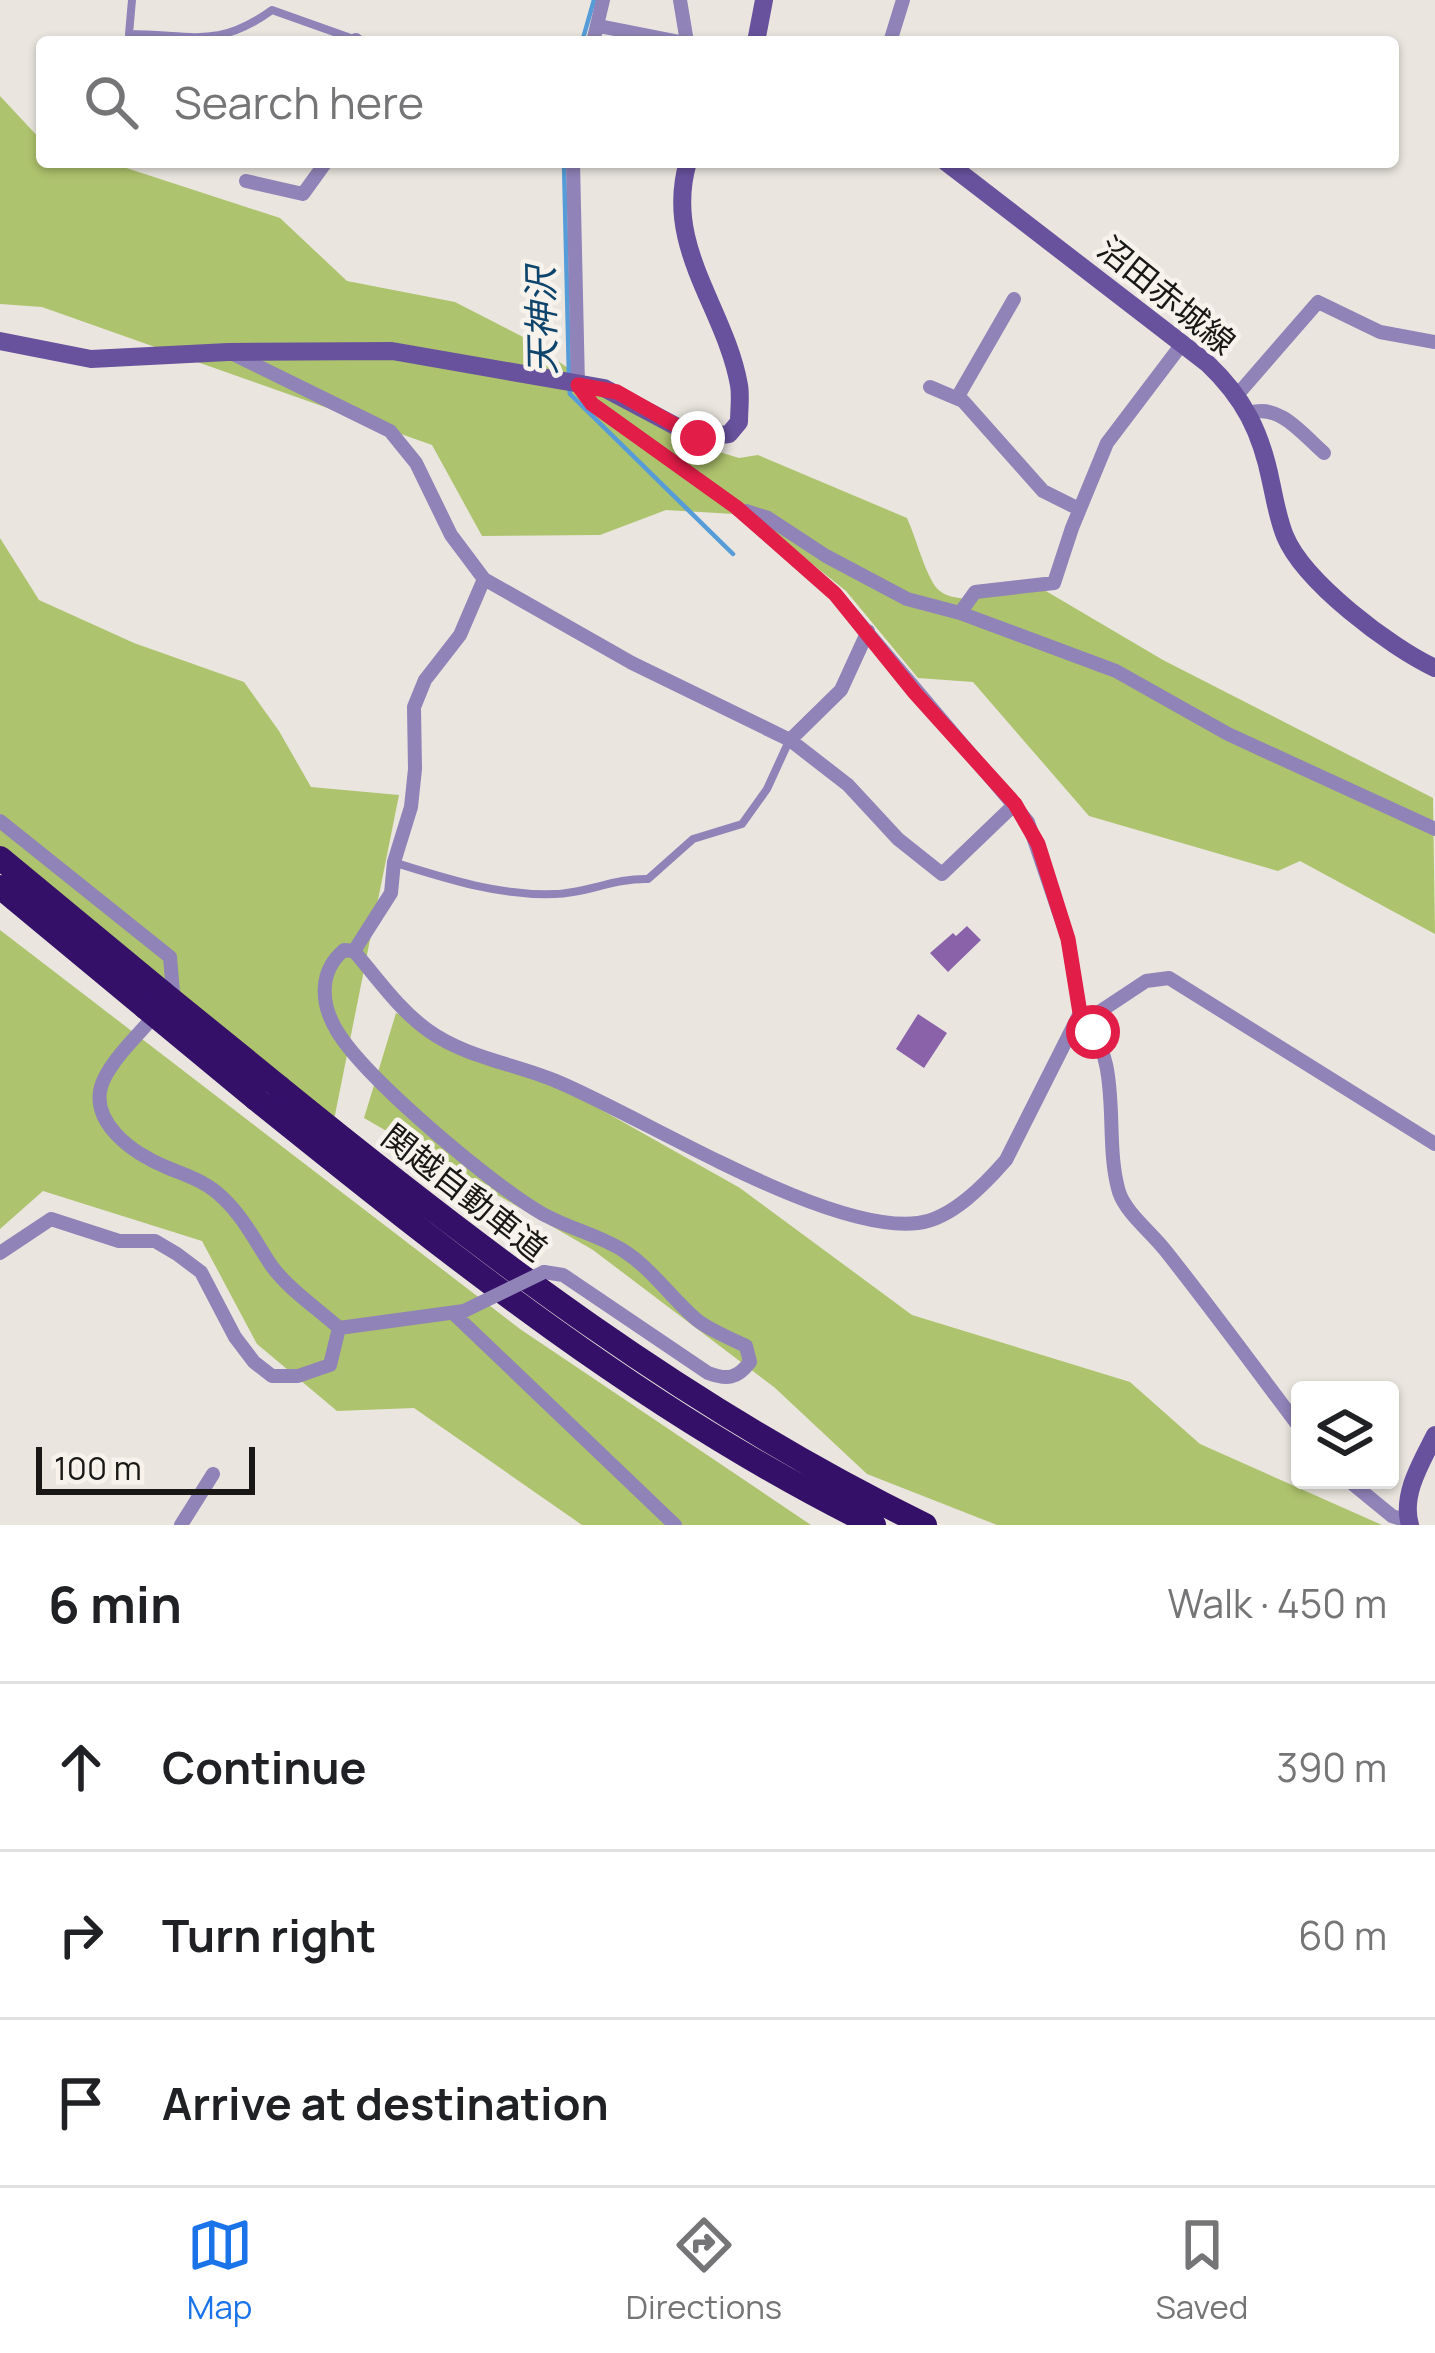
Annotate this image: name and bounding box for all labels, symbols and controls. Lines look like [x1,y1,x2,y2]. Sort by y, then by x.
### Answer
search box [36,36,1399,168]
icon: search [78,69,144,135]
text: Search here [174,71,424,133]
street label: 沼田赤城線 [1089,226,1245,364]
water label: 天神沢 [515,263,566,375]
route end [671,411,725,465]
route start [1066,1005,1120,1059]
street label: 関越自動車道 [373,1113,557,1271]
map controls [1291,1381,1399,1489]
button: layers [1291,1381,1399,1489]
scale bar [36,1441,255,1494]
text: 100 m [54,1445,142,1490]
text: 6 min [48,1569,182,1638]
text: Walk · 450 m [1168,1576,1387,1630]
icon: ahead [48,1734,114,1800]
text: Continue [162,1736,367,1798]
text: 390 m [1277,1740,1387,1794]
icon: right [48,1902,114,1968]
text: Turn right [162,1904,376,1966]
text: 60 m [1298,1908,1387,1962]
icon: arrive [48,2070,114,2136]
text: Arrive at destination [162,2072,609,2134]
tab: Map [187,2212,253,2329]
tab: Directions [626,2212,782,2329]
tab: Saved [1155,2212,1248,2329]

